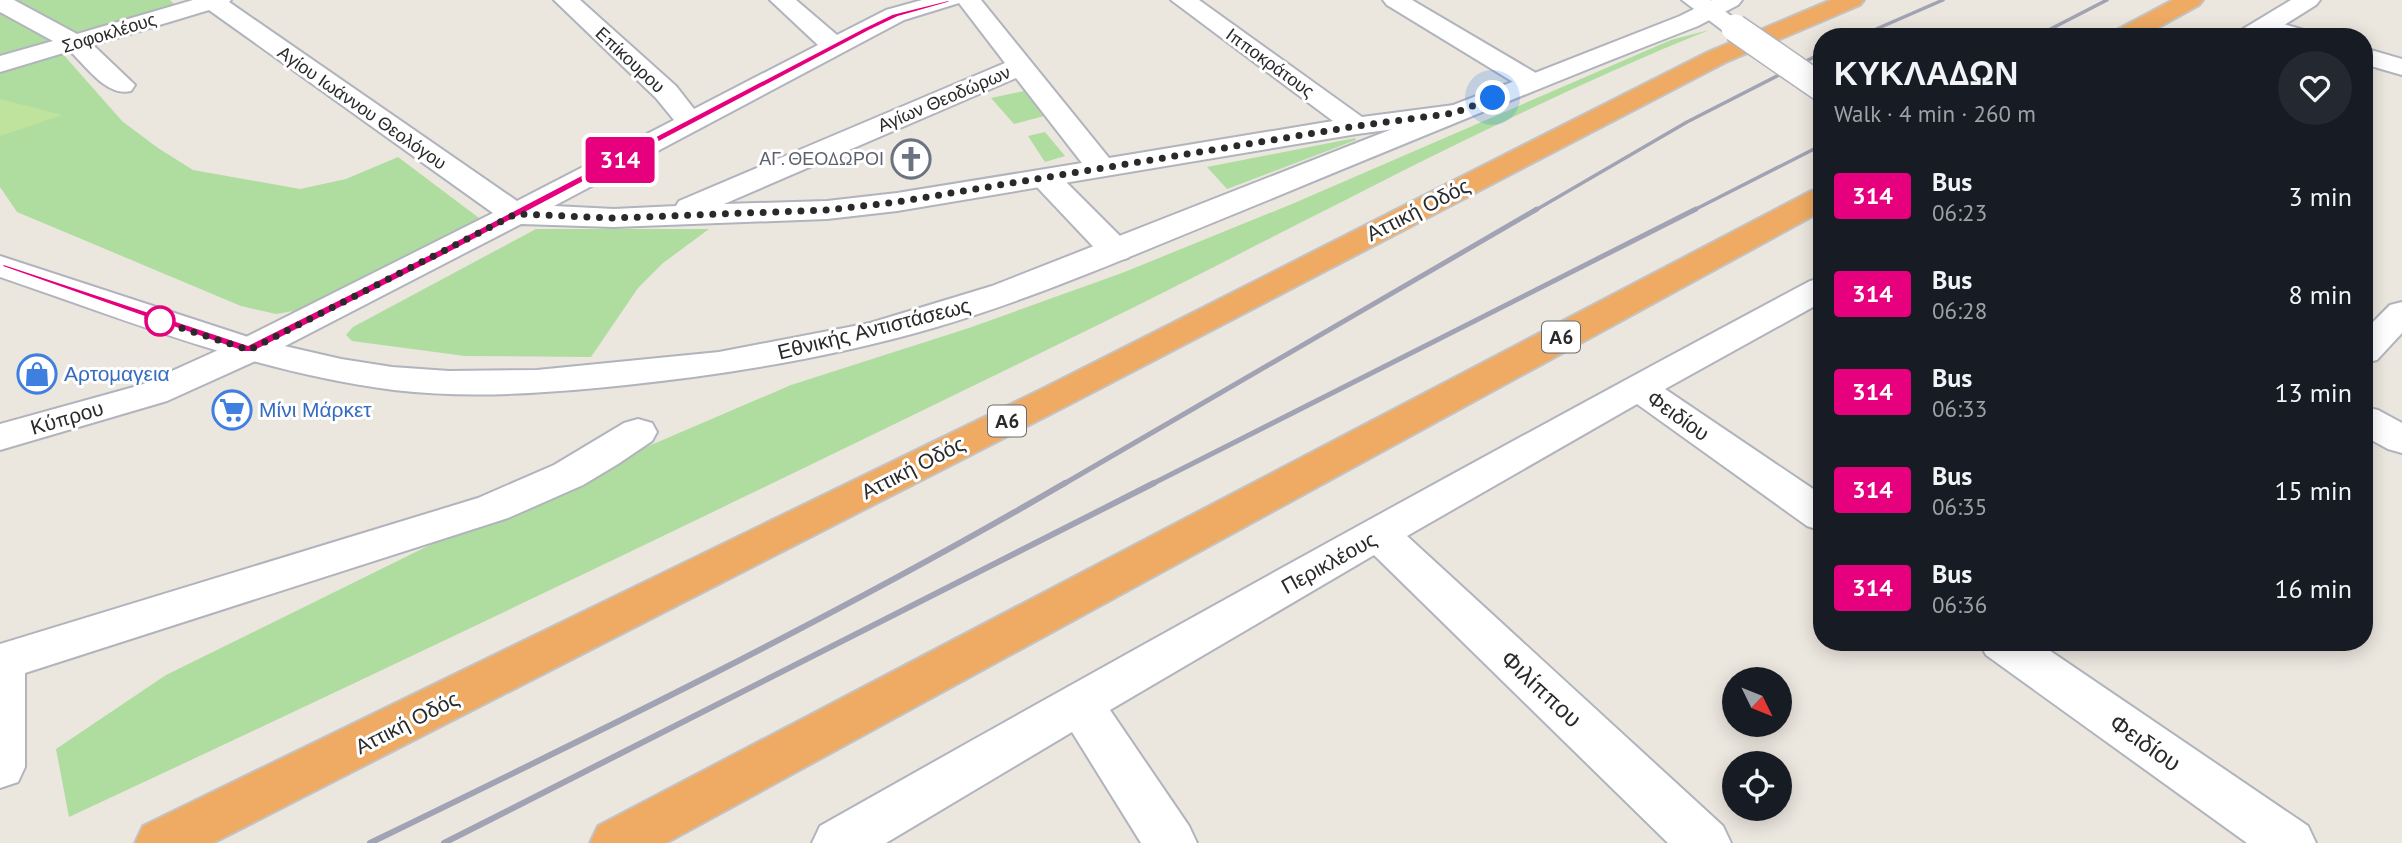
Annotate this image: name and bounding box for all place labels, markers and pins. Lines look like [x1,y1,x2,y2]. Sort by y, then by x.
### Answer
church icon: ΑΓ. ΘΕΟΔΩΡΟΙ [890,138,932,180]
place label: ΑΓ. ΘΕΟΔΩΡΟΙ [759,147,884,170]
unlabelled marker [145,306,175,336]
shop icon: Αρτομαγεια [16,353,58,395]
place label: Αρτομαγεια [64,360,170,387]
supermarket icon: Μίνι Μάρκετ [211,389,253,431]
place label: Μίνι Μάρκετ [259,396,372,423]

